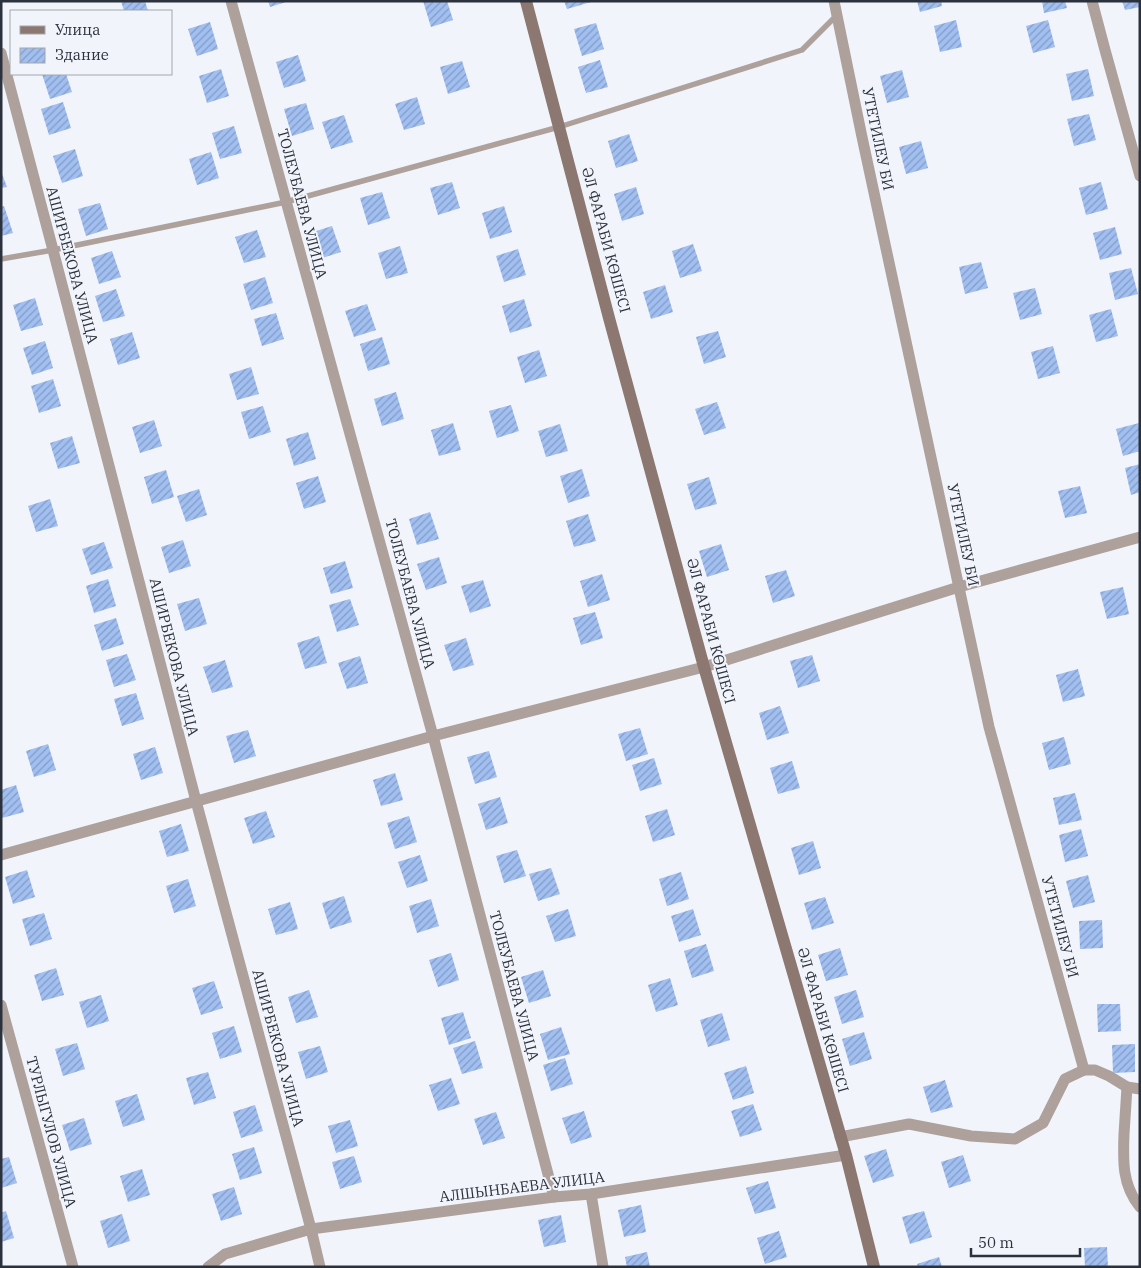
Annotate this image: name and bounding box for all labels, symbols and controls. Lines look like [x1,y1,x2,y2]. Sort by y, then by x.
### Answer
legend [10,10,172,75]
text: Улица [55,20,100,39]
text: Здание [55,45,109,64]
street label: УТЕТИЛЕУ БИ [858,86,899,192]
street label: ТОЛЕУБАЕВА УЛИЦА [273,127,332,282]
street label: ӘЛ ФАРАБИ КӨШЕСІ [578,165,635,315]
street label: АШИРБЕКОВА УЛИЦА [42,184,103,346]
street label: УТЕТИЛЕУ БИ [943,482,984,588]
street label: ТОЛЕУБАЕВА УЛИЦА [381,517,440,672]
street label: ӘЛ ФАРАБИ КӨШЕСІ [683,556,740,706]
street label: АШИРБЕКОВА УЛИЦА [146,576,203,739]
street label: УТЕТИЛЕУ БИ [1038,874,1083,980]
street label: ТОЛЕУБАЕВА УЛИЦА [485,909,544,1064]
street label: ӘЛ ФАРАБИ КӨШЕСІ [794,945,853,1095]
street label: АШИРБЕКОВА УЛИЦА [248,967,309,1129]
street label: ТУРЛЫГУЛОВ УЛИЦА [22,1054,81,1210]
street label: АЛШЫНБАЕВА УЛИЦА [438,1167,606,1206]
scale bar [971,1226,1080,1258]
text: 50 m [978,1233,1014,1252]

